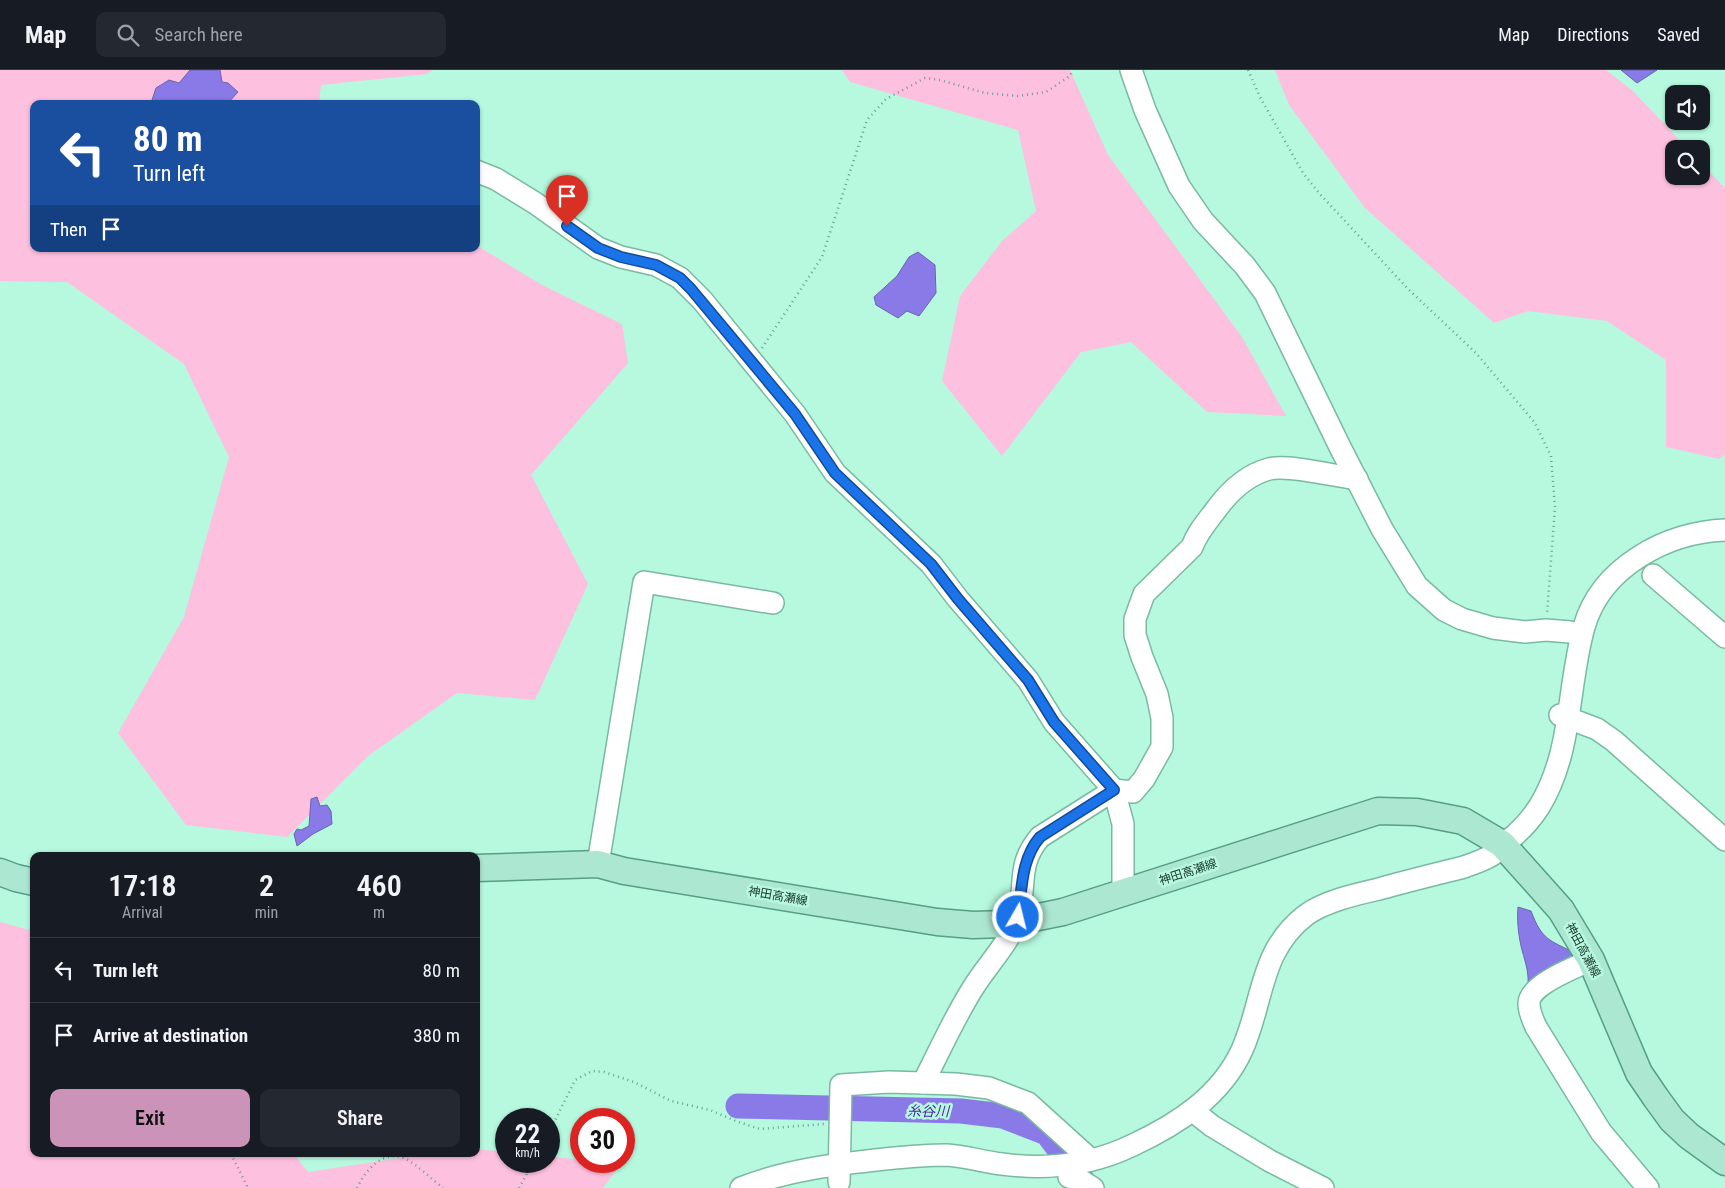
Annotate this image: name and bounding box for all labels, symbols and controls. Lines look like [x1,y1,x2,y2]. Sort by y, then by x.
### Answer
search box [96,12,446,57]
text: Map [25,21,66,49]
icon: search [114,21,142,49]
text: Search here [154,23,243,46]
text: Map [1498,24,1529,45]
text: Directions [1557,24,1629,45]
text: Saved [1657,24,1700,45]
map controls [1665,85,1710,185]
button: sound [1665,85,1710,130]
text: 80 m [133,119,202,160]
icon: left [50,120,115,185]
button: search [1665,140,1710,185]
text: Turn left [133,161,205,186]
pin [546,175,588,226]
icon: arrive [553,182,581,210]
icon: arrive [97,215,125,243]
text: Then [50,218,87,241]
street label: 神田高瀬線 [1157,856,1219,888]
text: 17:18 [108,868,177,903]
text: 2 [259,868,274,903]
text: 460 [356,868,402,903]
street label: 神田高瀬線 [747,884,809,908]
position arrow [991,890,1043,942]
text: Arrival [122,903,163,922]
text: min [255,903,278,922]
text: m [373,903,385,922]
street label: 神田高瀬線 [1563,920,1603,980]
icon: left [50,956,78,984]
text: Turn left [93,959,158,982]
text: 80 m [423,959,460,982]
icon: arrive [50,1021,78,1049]
text: Arrive at destination [93,1024,248,1047]
text: 380 m [413,1024,460,1047]
button: Exit [50,1089,250,1147]
button: Share [260,1089,460,1147]
water label: 糸谷川 [907,1103,951,1119]
speed limit sign: 30 [570,1108,635,1173]
text: 22 [515,1120,540,1149]
text: km/h [515,1146,540,1160]

